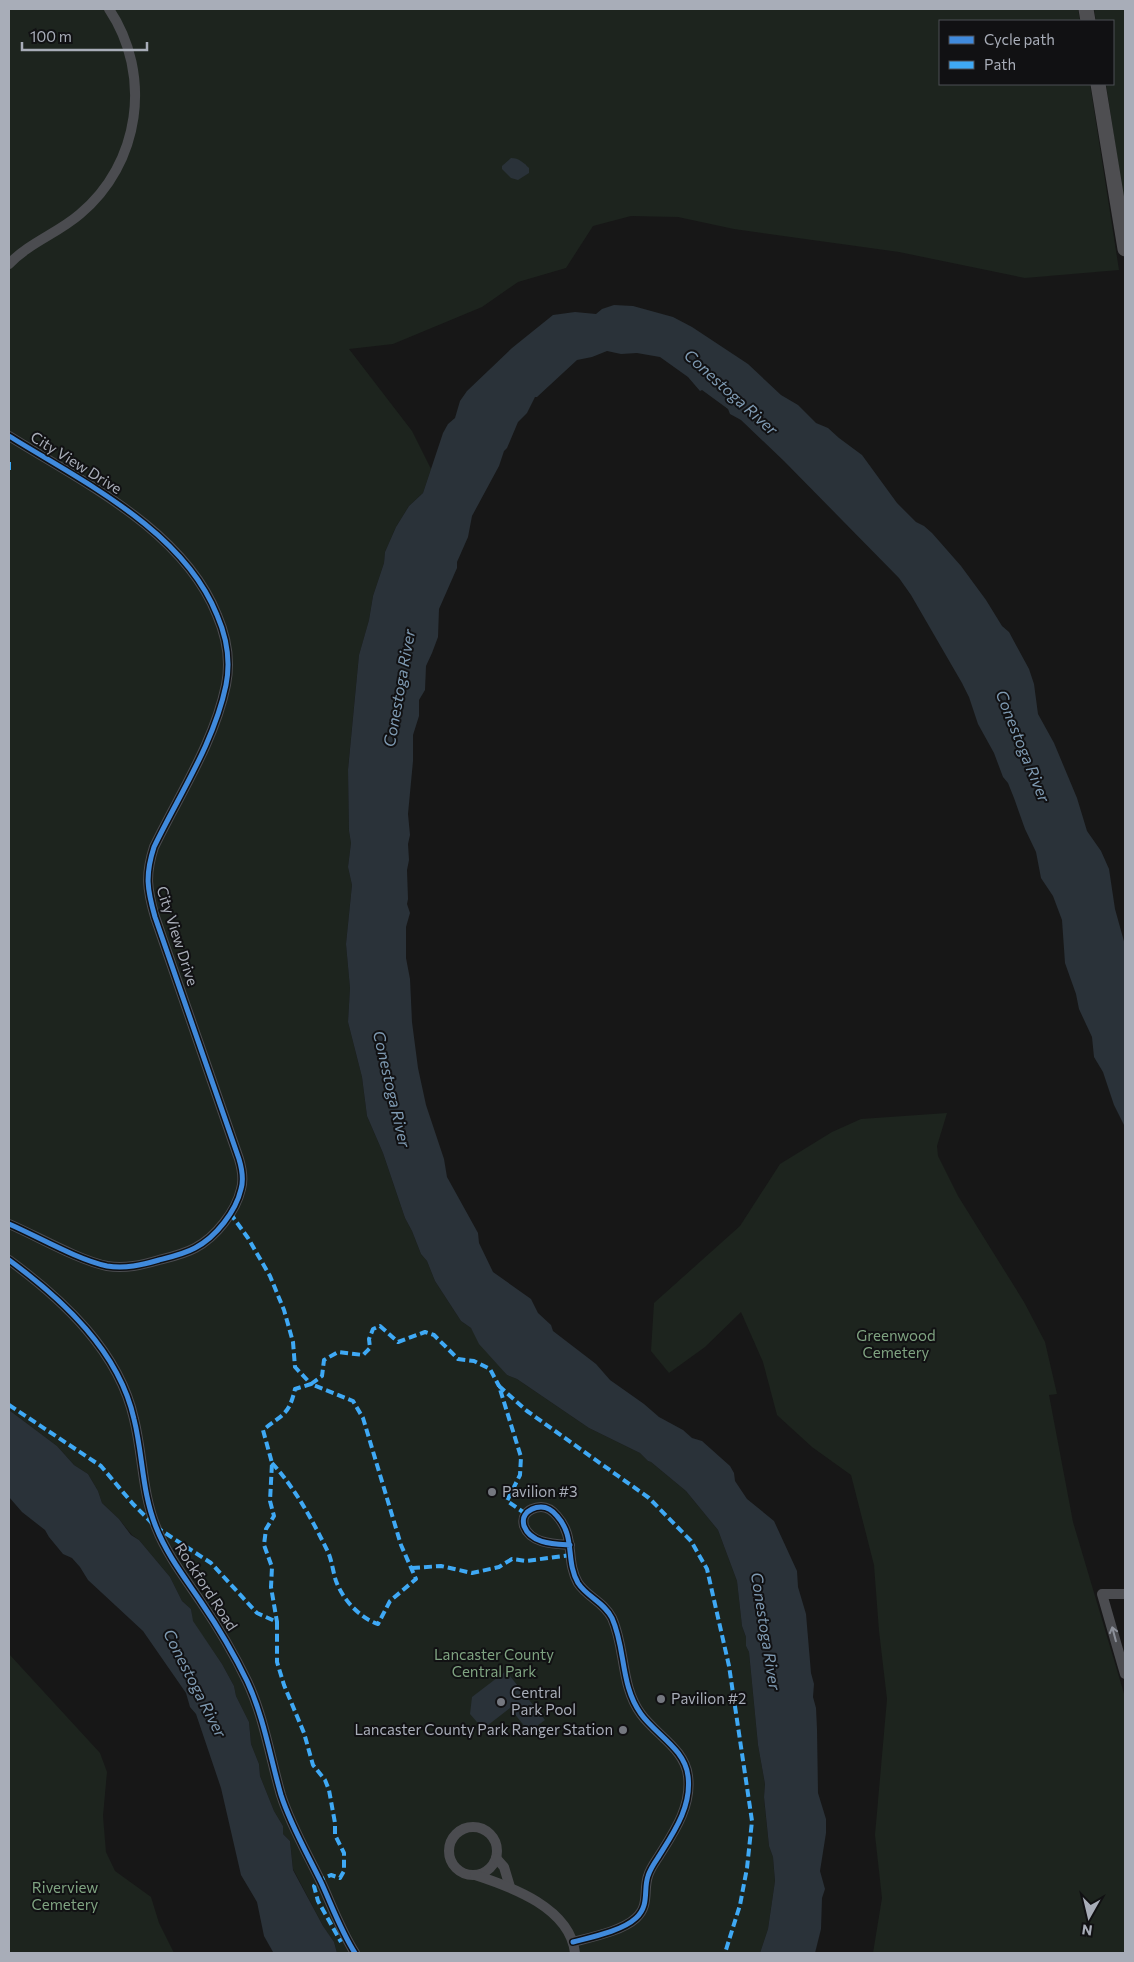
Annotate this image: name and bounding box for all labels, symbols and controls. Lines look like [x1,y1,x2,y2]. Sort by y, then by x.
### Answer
scale bar [22,20,148,52]
legend [939,20,1114,85]
text: 100 m [30,27,72,45]
text: Cycle path [984,30,1055,48]
text: Path [984,55,1016,73]
water label: Conestoga River [681,345,782,439]
street label: City View Drive [28,427,125,497]
water label: Conestoga River [379,627,418,748]
water label: Conestoga River [992,687,1055,805]
street label: City View Drive [153,883,203,988]
water label: Conestoga River [370,1029,415,1150]
park label: Greenwood Cemetery [856,1326,936,1361]
place label: Pavilion #3 [502,1482,578,1500]
marker: Pavilion #3 [486,1486,498,1498]
street label: Rockford Road [172,1539,242,1634]
water label: Conestoga River [748,1571,785,1692]
water label: Conestoga River [160,1625,231,1741]
one-way arrow [1109,1627,1119,1643]
park label: Lancaster County Central Park [434,1645,554,1680]
place label: Central Park Pool [511,1683,576,1718]
place label: Pavilion #2 [671,1689,746,1707]
marker: Pavilion #2 [655,1693,667,1705]
marker: Central Park Pool [495,1696,507,1708]
place label: Lancaster County Park Ranger Station [354,1720,613,1738]
marker: Lancaster County Park Ranger Station [617,1724,629,1736]
park label: Riverview Cemetery [32,1878,99,1913]
north arrow [1064,1892,1114,1942]
text: N [1081,1921,1094,1940]

